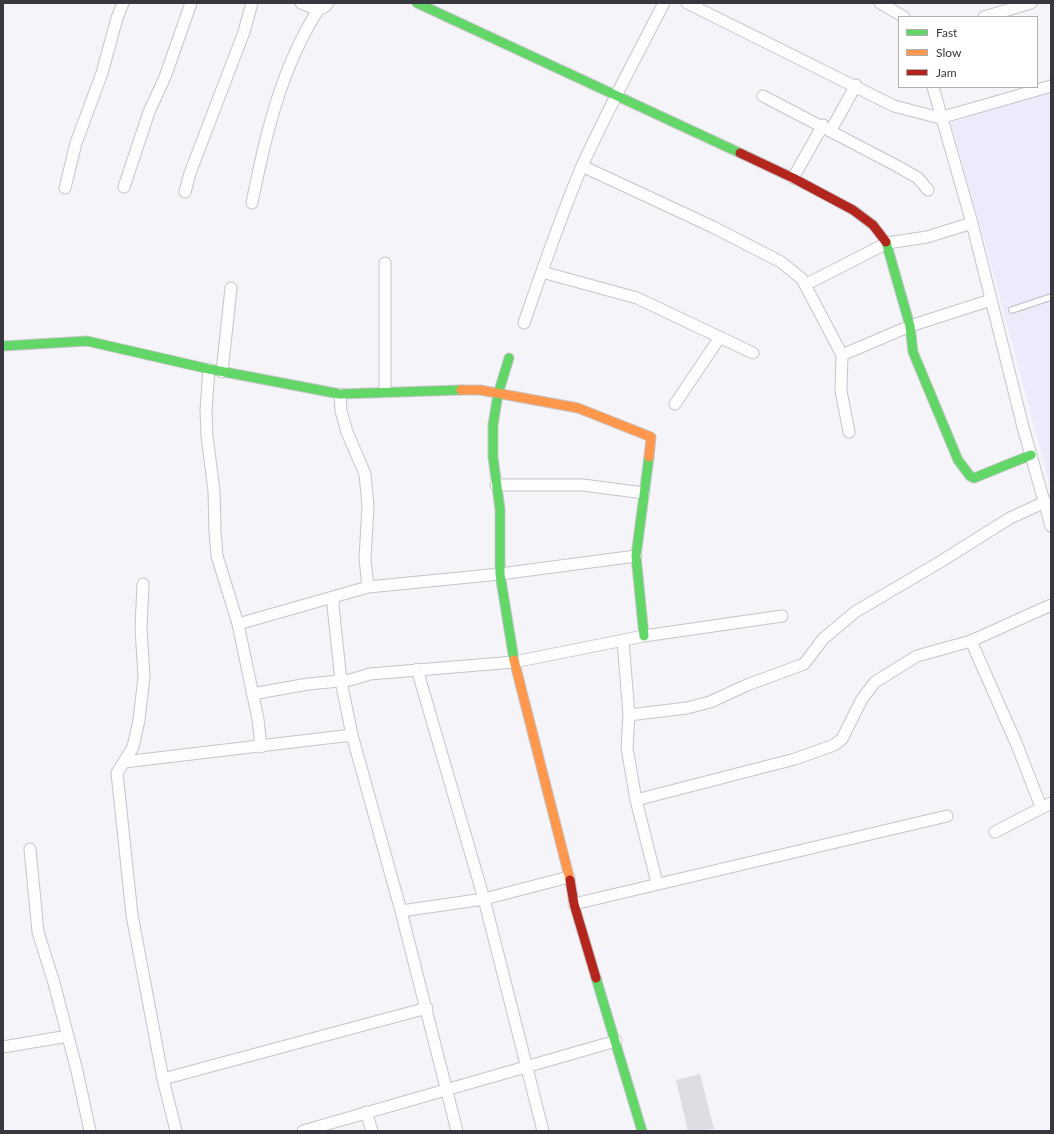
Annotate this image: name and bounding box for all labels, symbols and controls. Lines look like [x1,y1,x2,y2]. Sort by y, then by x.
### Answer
legend [898,16,1038,88]
text: Fast [936,25,957,40]
text: Slow [936,45,961,60]
text: Jam [936,65,957,80]

